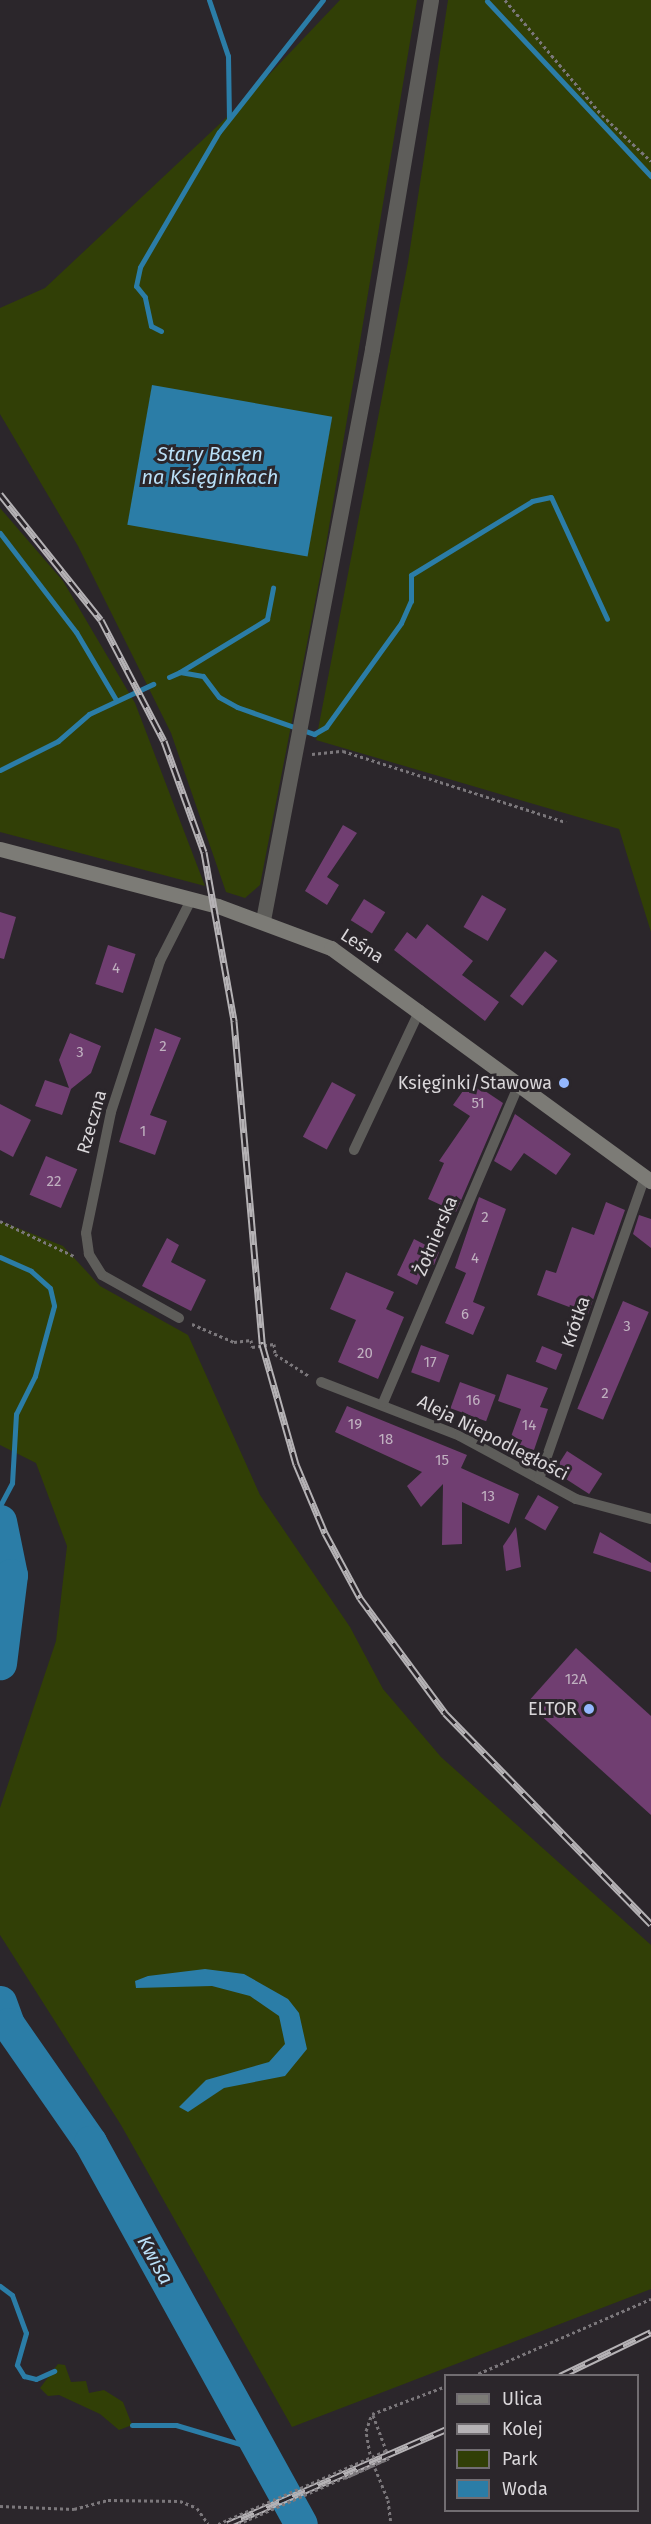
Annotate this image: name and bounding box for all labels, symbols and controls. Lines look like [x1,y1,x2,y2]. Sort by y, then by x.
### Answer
water label: Stary Basen na Księginkach [142,442,278,489]
street label: Leśna [336,924,388,968]
house number: 4 [112,960,120,978]
house number: 2 [159,1038,167,1056]
house number: 3 [76,1044,84,1062]
place label: Księginki/Stawowa [398,1072,552,1094]
marker: Księginki/Stawowa [557,1076,571,1090]
street label: Rzeczna [73,1088,111,1156]
house number: 51 [471,1095,485,1113]
house number: 1 [140,1123,146,1141]
house number: 22 [47,1173,61,1191]
street label: Żołnierska [410,1193,462,1279]
house number: 2 [481,1209,489,1227]
house number: 4 [471,1250,479,1268]
street label: Krótka [557,1294,595,1350]
house number: 6 [461,1306,469,1324]
house number: 3 [623,1318,631,1336]
house number: 20 [357,1345,373,1363]
house number: 17 [423,1354,437,1372]
house number: 2 [601,1385,609,1403]
street label: Aleja Niepodległości [414,1391,572,1485]
house number: 16 [466,1392,480,1410]
house number: 19 [348,1416,362,1434]
house number: 14 [522,1417,536,1435]
house number: 18 [379,1431,393,1449]
house number: 15 [435,1452,449,1470]
house number: 13 [481,1488,495,1506]
house number: 12A [565,1671,587,1689]
place label: ELTOR [528,1698,577,1720]
marker: ELTOR [582,1702,596,1716]
water label: Kwisa [132,2231,178,2289]
legend [444,2374,639,2512]
text: Ulica [502,2388,542,2410]
text: Kolej [502,2418,543,2440]
text: Park [502,2448,537,2470]
text: Woda [502,2478,548,2500]

